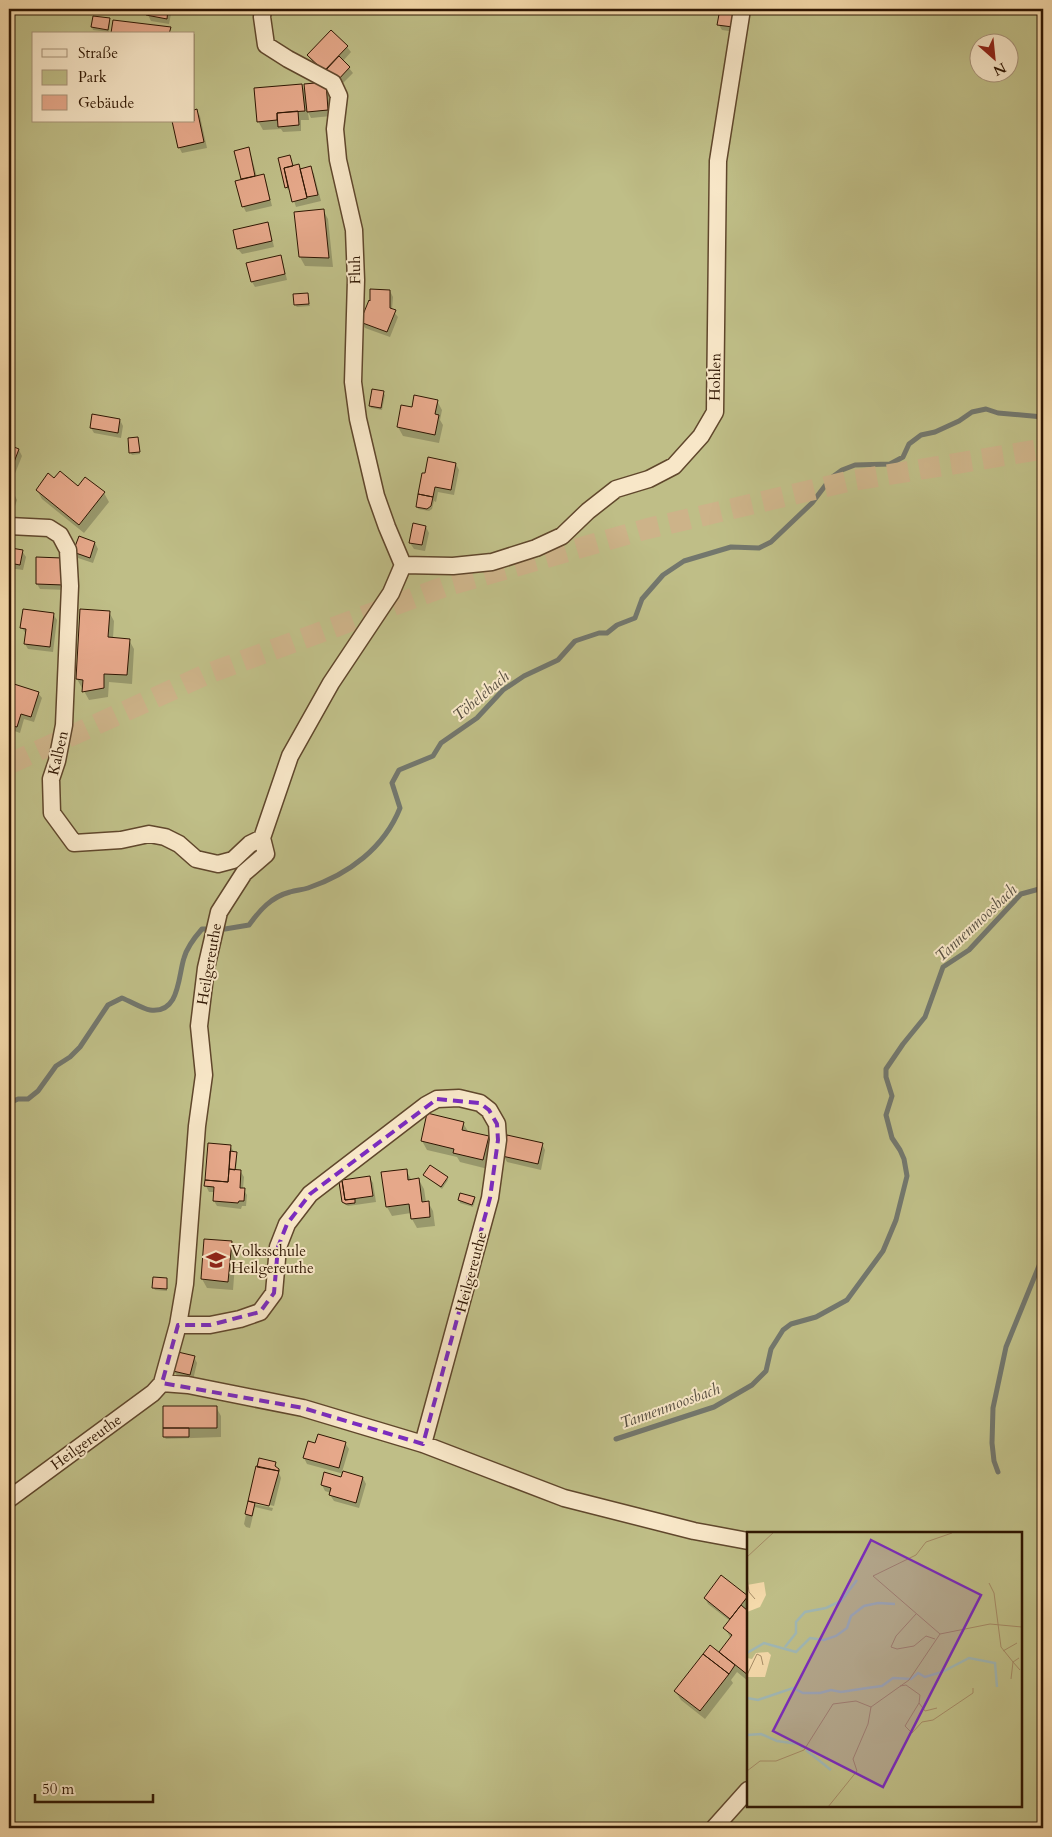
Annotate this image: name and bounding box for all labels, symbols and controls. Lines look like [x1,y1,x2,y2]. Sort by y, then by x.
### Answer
legend [32,32,195,122]
north arrow [970,32,1020,82]
text: Straße [78,43,118,63]
text: N [990,58,1009,80]
text: Park [78,67,107,87]
text: Gebäude [78,93,135,113]
street label: Fluh [345,255,365,285]
street label: Hohlen [705,352,725,401]
water label: Töbelebach [448,666,514,726]
street label: Kalben [43,728,73,777]
water label: Tannenmoosbach [930,879,1022,967]
street label: Heilgereuthe [192,921,226,1007]
street label: Heilgereuthe [451,1229,491,1315]
place label: Volksschule Heilgereuthe [231,1241,314,1278]
school or university icon: Volksschule Heilgereuthe [205,1249,227,1271]
water label: Tannenmoosbach [617,1378,723,1434]
street label: Heilgereuthe [47,1409,126,1474]
inset map [747,1532,1022,1807]
scale bar [35,1772,152,1804]
text: 50 m [42,1779,74,1799]

